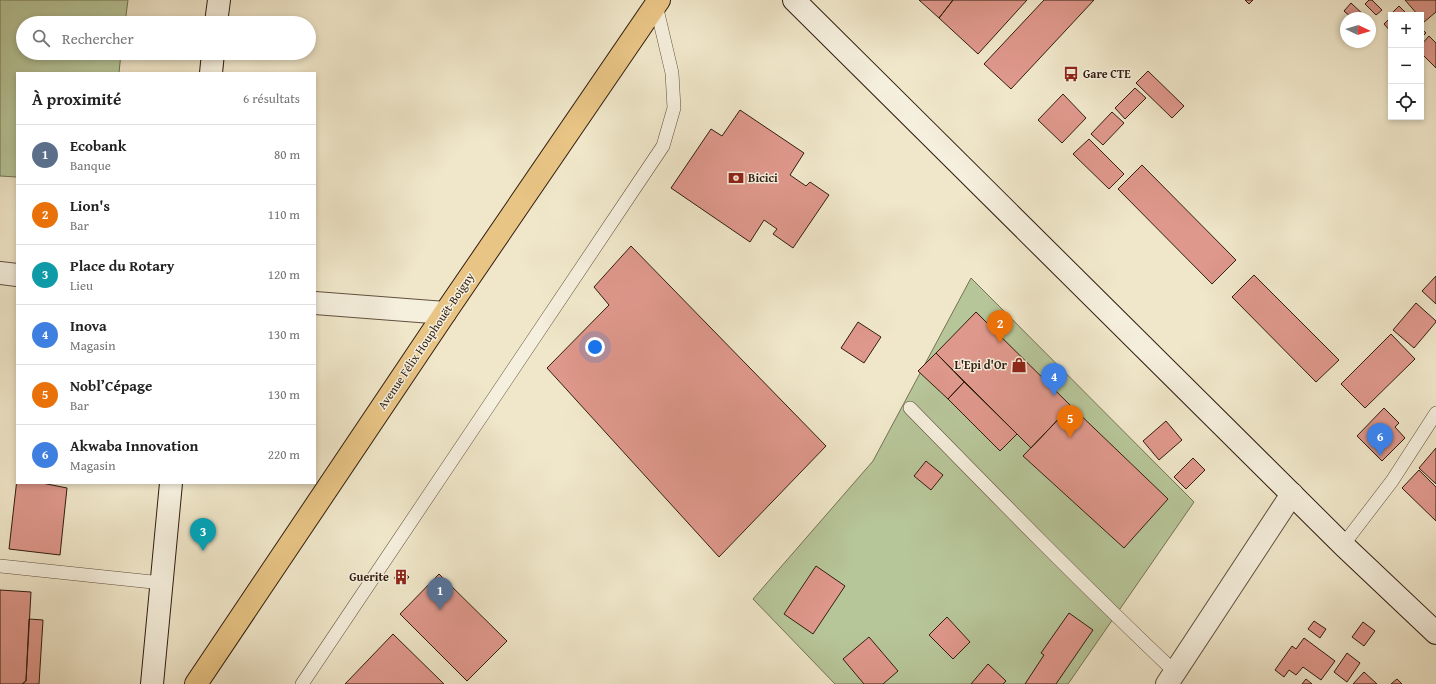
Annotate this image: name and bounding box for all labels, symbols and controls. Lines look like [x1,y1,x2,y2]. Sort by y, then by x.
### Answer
north arrow [1340,12,1376,48]
map controls [1388,12,1424,120]
button: + [1388,12,1424,48]
search box [16,16,316,60]
icon: search [30,27,52,49]
text: Rechercher [62,28,134,49]
button: − [1388,48,1424,84]
bus stop icon: Gare CTE [1062,65,1080,83]
place label: Gare CTE [1083,65,1131,82]
button: locate [1388,84,1424,120]
text: À proximité [32,86,121,111]
text: 6 résultats [243,89,300,108]
text: Ecobank [70,135,126,156]
text: 1 [42,145,48,164]
text: 80 m [274,145,300,164]
text: Banque [70,156,111,175]
bank icon: Bicici [727,169,745,187]
place label: Bicici [748,169,778,186]
text: Lion's [70,195,110,216]
text: 2 [42,205,48,224]
text: 110 m [268,205,300,224]
text: Bar [70,216,89,235]
text: Place du Rotary [70,255,174,276]
text: 3 [42,265,48,284]
text: 120 m [268,265,300,284]
street label: Avenue Félix Houphouët-Boigny [373,269,478,413]
text: Lieu [70,276,93,295]
pin: 2 [987,310,1013,343]
text: Inova [70,315,107,336]
text: 4 [42,325,48,344]
text: 130 m [268,325,300,344]
text: Magasin [70,336,116,355]
your location [585,337,605,357]
place label: L'Epi d'Or [954,356,1007,373]
shop icon: L'Epi d'Or [1010,356,1028,374]
pin: 4 [1041,363,1067,396]
text: Nobl’Cépage [70,375,152,396]
text: 5 [42,385,48,404]
text: 130 m [268,385,300,404]
text: Bar [70,396,89,415]
pin: 5 [1057,405,1083,438]
pin: 6 [1367,423,1393,456]
text: Akwaba Innovation [70,435,198,456]
text: 6 [42,445,48,464]
text: 220 m [268,445,300,464]
text: Magasin [70,456,116,475]
pin: 3 [190,518,216,551]
place label: Guerite [349,568,389,585]
building icon: Guerite [392,568,410,586]
pin: 1 [427,577,453,610]

